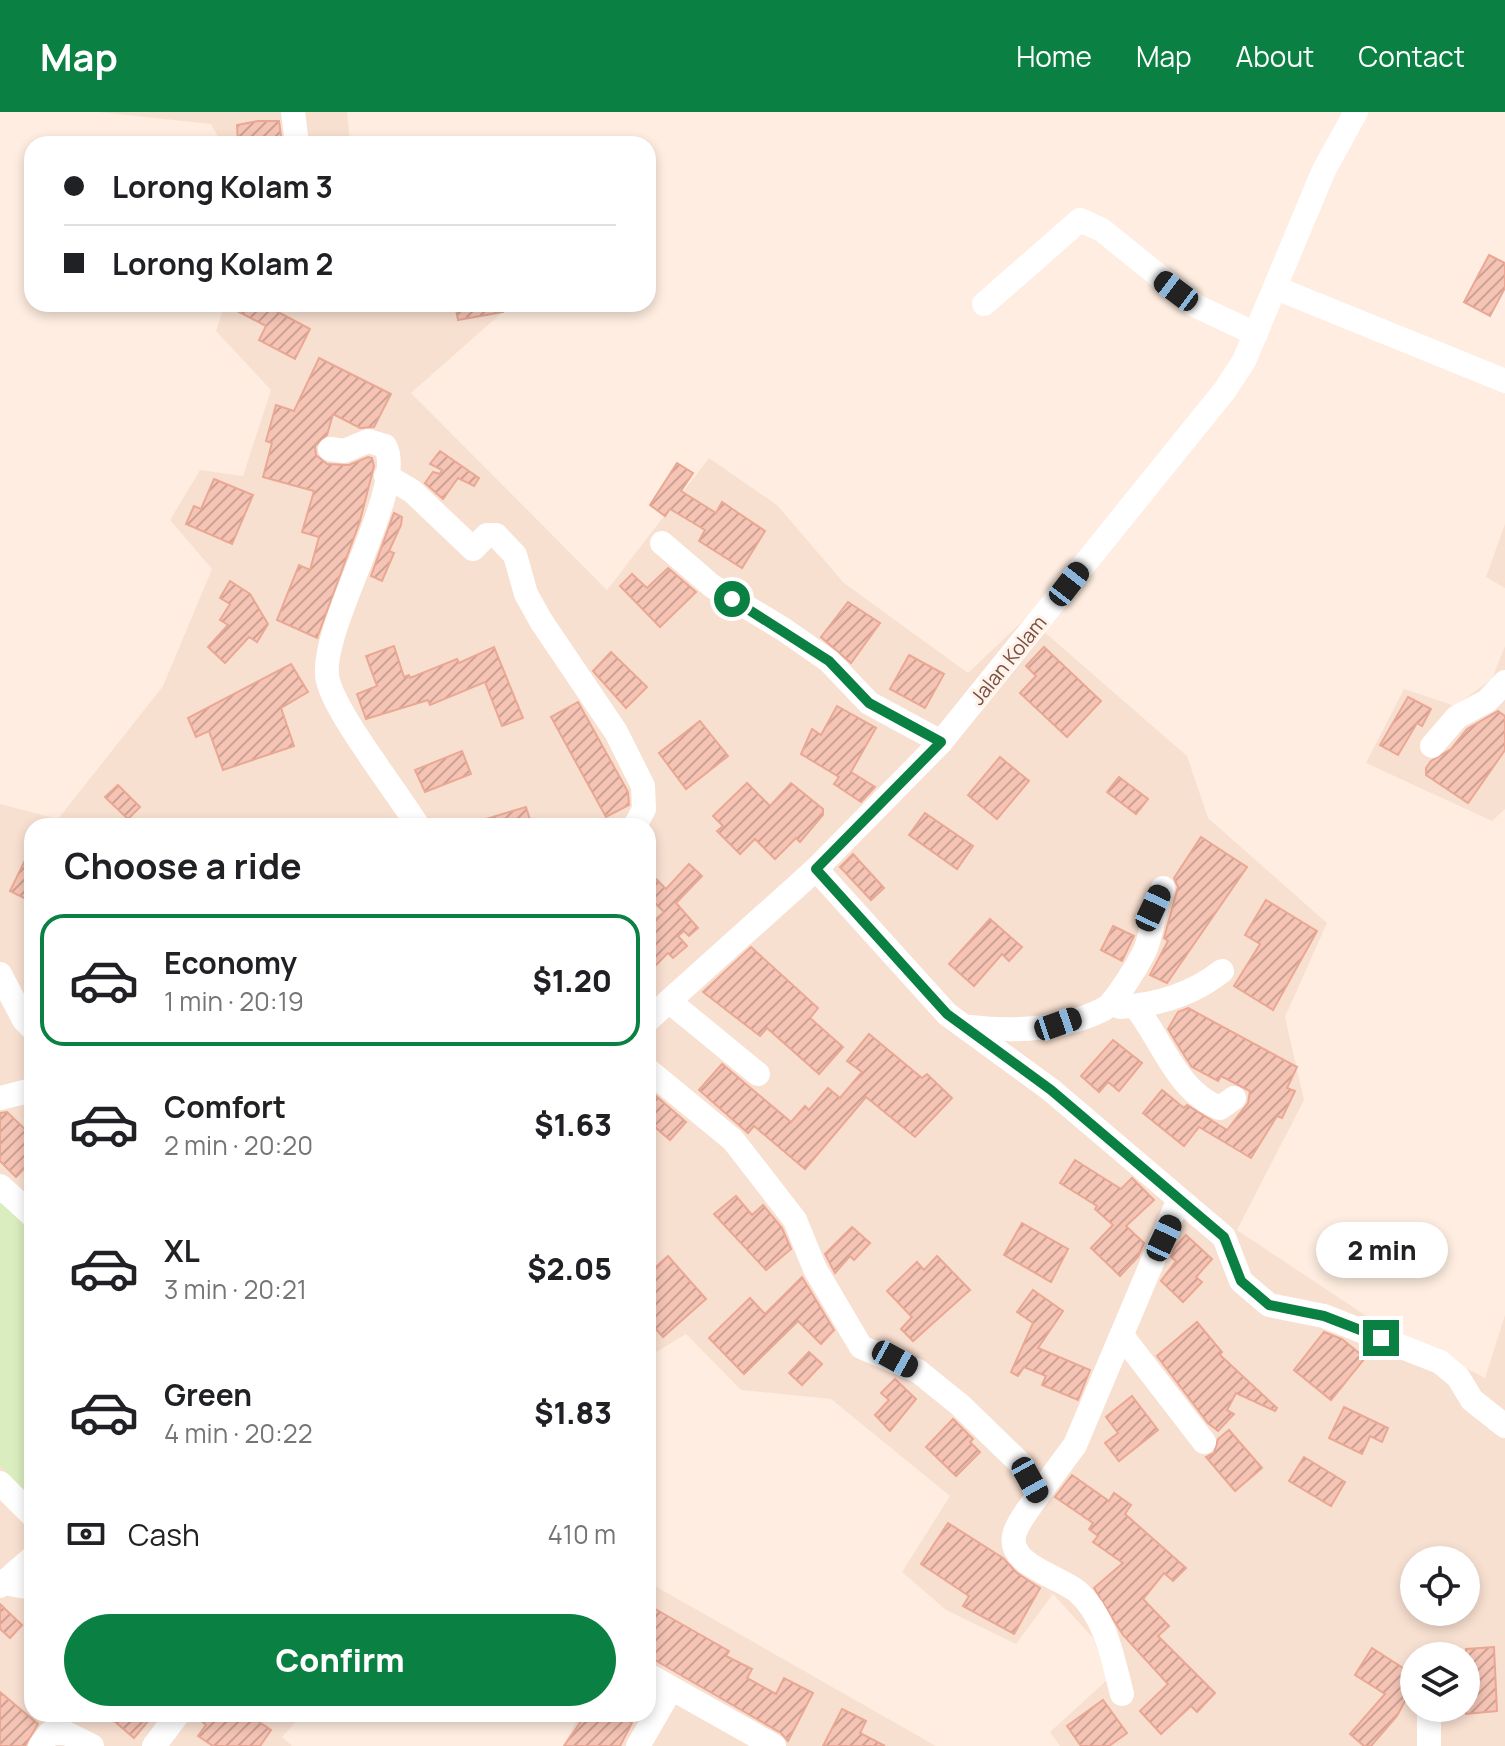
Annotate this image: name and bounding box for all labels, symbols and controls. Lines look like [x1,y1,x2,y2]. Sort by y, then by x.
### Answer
text: Map [40,30,118,82]
text: Home [1016,37,1092,75]
text: Map [1136,37,1192,75]
text: About [1236,37,1314,75]
text: Contact [1358,37,1465,75]
text: Lorong Kolam 3 [112,166,333,207]
text: Lorong Kolam 2 [112,243,333,284]
car [1150,267,1202,315]
car [1045,558,1093,610]
route start [714,581,750,617]
street label: Jalan Kolam [964,610,1052,710]
text: Choose a ride [64,841,302,890]
car [1132,881,1174,935]
text: Economy [164,942,297,983]
icon: car [68,944,140,1016]
text: $1.20 [532,960,612,1001]
text: 1 min · 20:19 [164,983,304,1019]
car [1031,1005,1085,1043]
text: Comfort [164,1086,286,1127]
icon: car [68,1088,140,1160]
text: $1.63 [534,1104,612,1145]
text: 2 min · 20:20 [164,1127,313,1163]
car [1143,1211,1185,1265]
callout: 2 min [1315,1222,1447,1278]
text: XL [164,1230,200,1271]
icon: car [68,1232,140,1304]
text: 2 min [1348,1232,1416,1268]
text: $2.05 [527,1248,612,1289]
text: 3 min · 20:21 [164,1271,307,1307]
route end [1363,1320,1399,1356]
car [868,1337,922,1381]
text: Green [164,1374,252,1415]
icon: car [68,1376,140,1448]
text: $1.83 [534,1392,612,1433]
text: 4 min · 20:22 [164,1415,312,1451]
car [1008,1453,1052,1507]
icon: cash [64,1512,108,1556]
text: Cash [128,1514,200,1555]
text: 410 m [547,1516,616,1552]
map controls [1400,1546,1480,1722]
button: locate [1400,1546,1480,1626]
button: Confirm [64,1614,616,1706]
button: layers [1400,1642,1480,1722]

